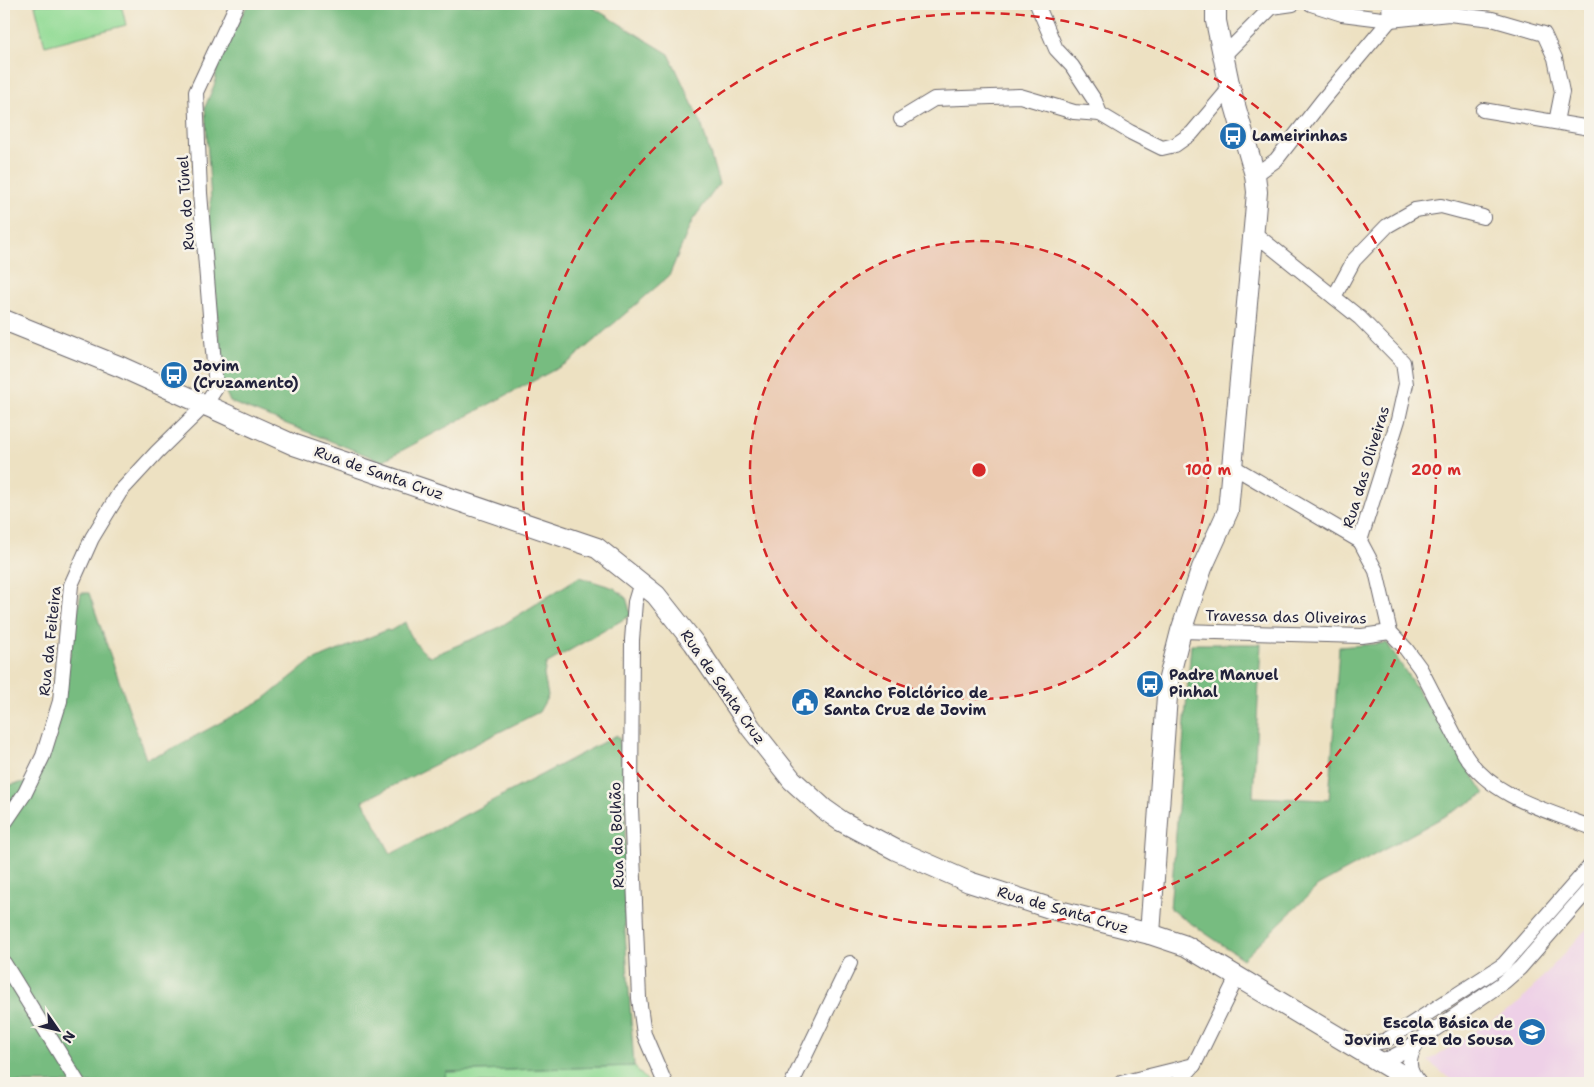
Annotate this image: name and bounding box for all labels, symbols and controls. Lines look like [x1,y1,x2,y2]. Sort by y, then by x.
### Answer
bus stop icon: Lameirinhas [1218,121,1248,151]
place label: Lameirinhas [1252,126,1348,146]
street label: Rua do Túnel [173,154,199,251]
place label: Jovim (Cruzamento) [193,356,299,393]
bus stop icon: Jovim (Cruzamento) [159,360,189,390]
street label: Rua das Oliveiras [1338,403,1394,531]
street label: Rua de Santa Cruz [312,441,446,505]
text: 100 m [1185,460,1231,480]
text: 200 m [1411,460,1461,480]
centre of rings [970,461,988,479]
street label: Rua da Feiteira [34,584,66,697]
street label: Travessa das Oliveiras [1205,606,1367,628]
street label: Rua de Santa Cruz [676,626,770,748]
place label: Padre Manuel Pinhal [1169,665,1278,702]
bus stop icon: Padre Manuel Pinhal [1135,669,1165,699]
place label: Rancho Folclórico de Santa Cruz de Jovim [824,683,988,720]
public building icon: Rancho Folclórico de Santa Cruz de Jovim [790,687,820,717]
street label: Rua do Bolhão [605,782,629,888]
street label: Rua de Santa Cruz [995,882,1131,938]
north arrow [32,1004,82,1054]
place label: Escola Básica de Jovim e Foz do Sousa [1344,1013,1514,1050]
school or university icon: Escola Básica de Jovim e Foz do Sousa [1517,1017,1547,1047]
text: N [58,1028,79,1047]

